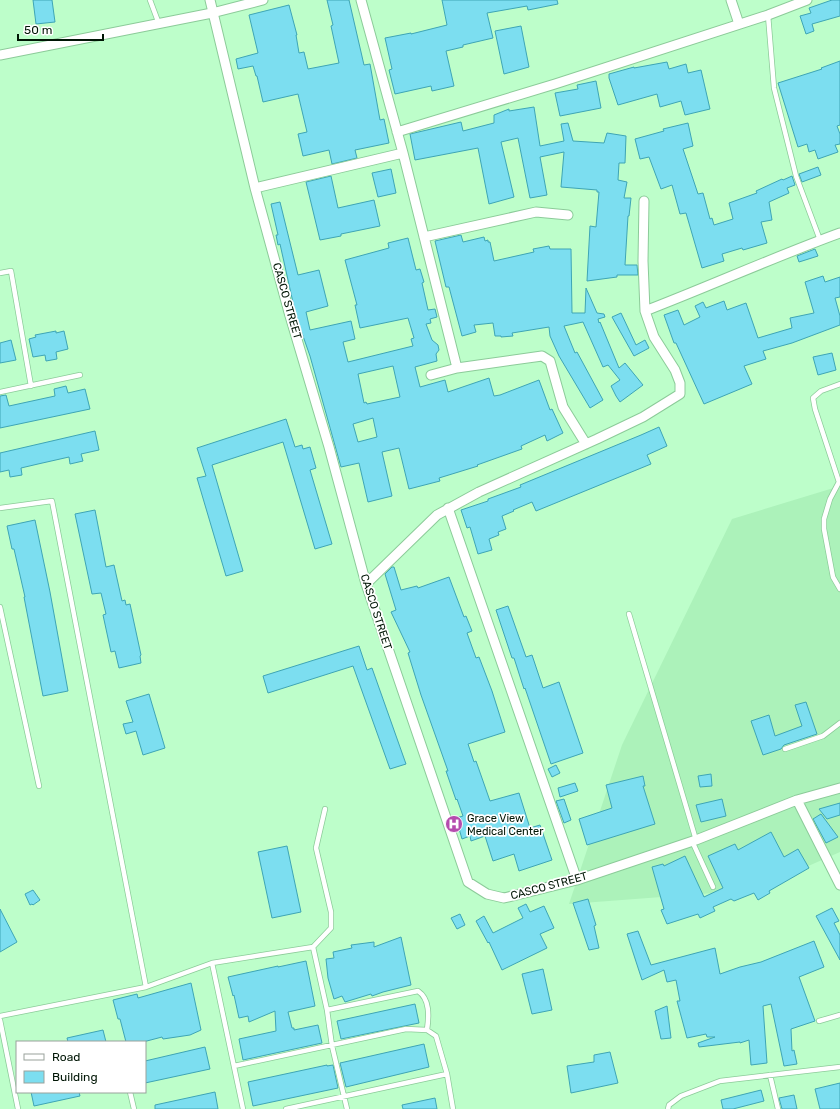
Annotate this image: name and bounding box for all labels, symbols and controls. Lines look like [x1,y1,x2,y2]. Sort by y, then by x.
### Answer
scale bar [18,16,103,42]
text: 50 m [24,23,52,37]
street label: CASCO STREET [270,261,304,341]
street label: CASCO STREET [358,572,395,652]
place label: Grace View Medical Center [467,812,544,838]
hospital icon: Grace View Medical Center [444,814,464,834]
street label: CASCO STREET [509,869,589,902]
legend [16,1041,146,1093]
text: Road [52,1050,80,1064]
text: Building [52,1070,98,1084]

